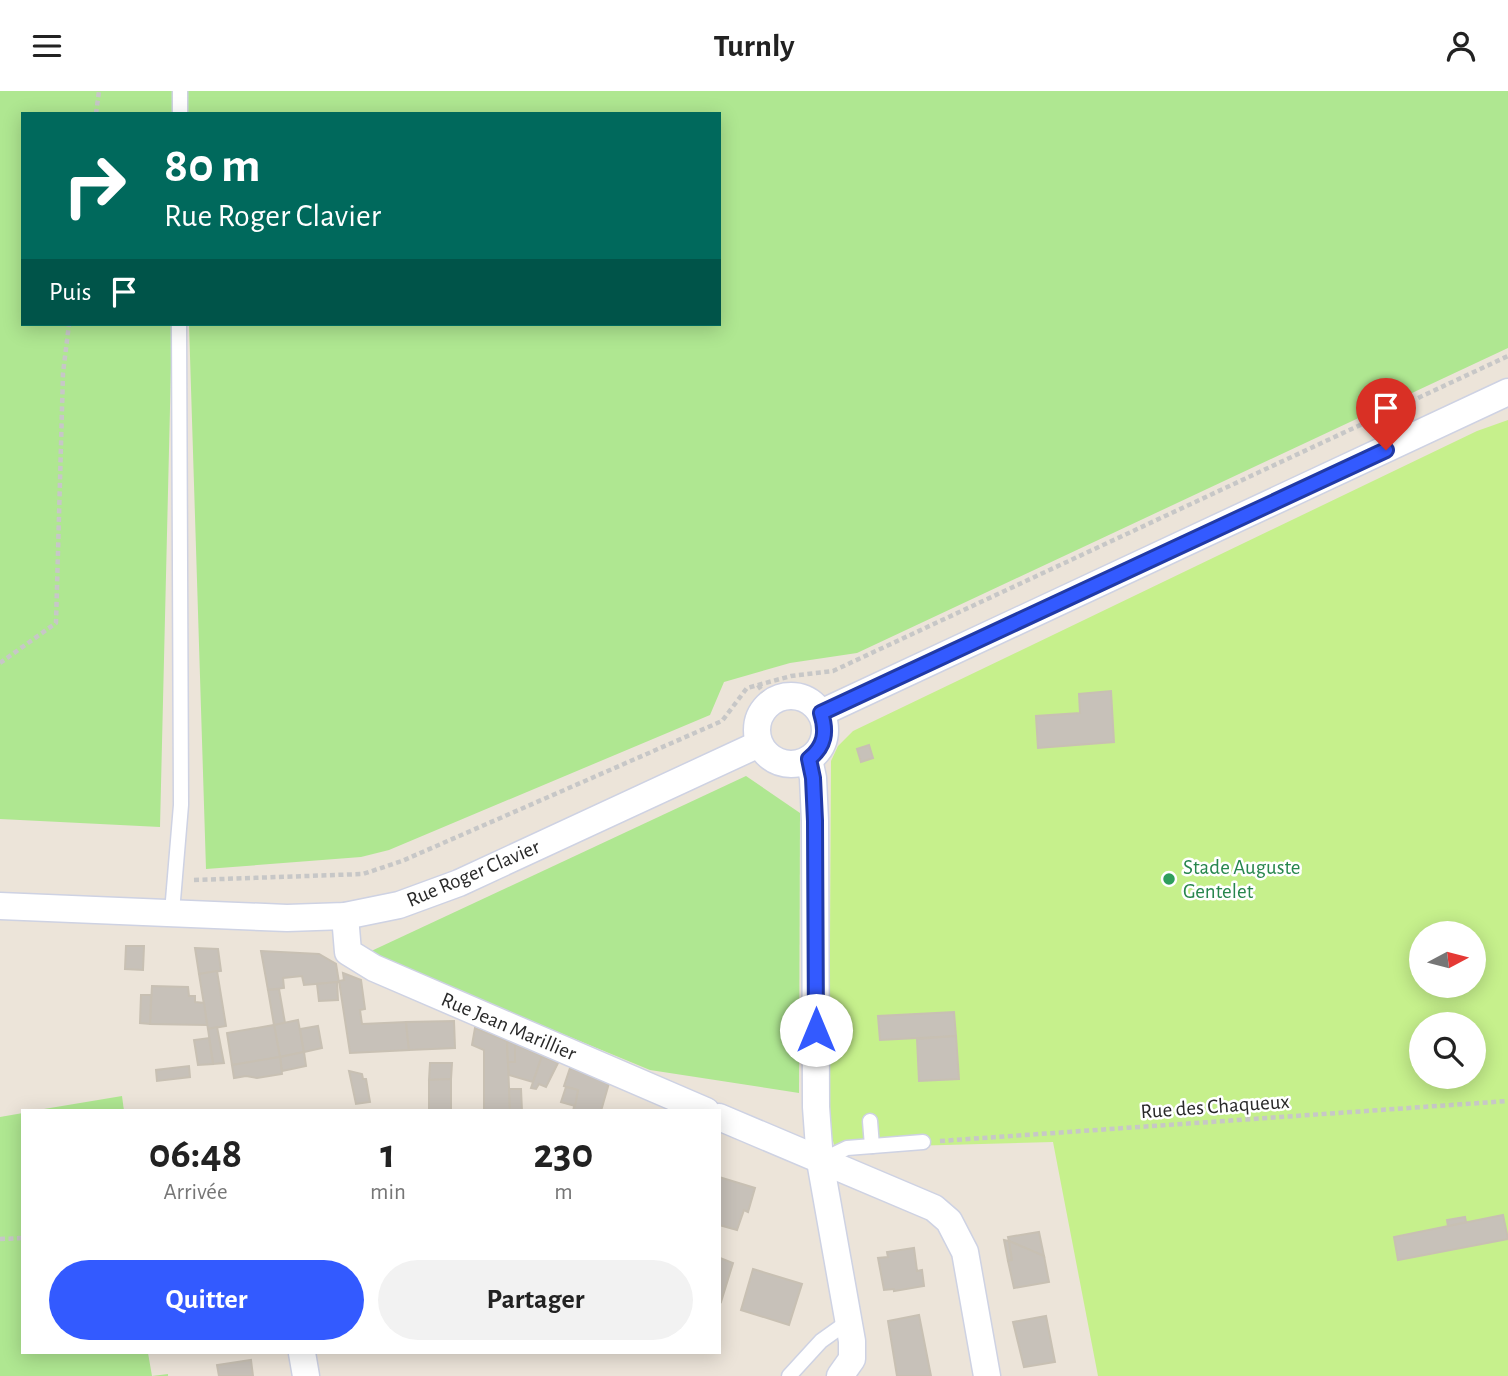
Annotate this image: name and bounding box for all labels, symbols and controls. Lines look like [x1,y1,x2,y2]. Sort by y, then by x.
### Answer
icon: menu [28,27,66,65]
icon: person [1442,27,1480,65]
text: Turnly [713,30,795,62]
icon: right [49,140,140,231]
text: 80 m [164,142,261,191]
text: Rue Roger Clavier [164,200,381,232]
icon: arrive [105,273,143,311]
text: Puis [49,279,91,305]
pin [1356,378,1416,450]
icon: arrive [1367,389,1405,427]
street label: Rue Roger Clavier [404,836,543,911]
place label: Stade Auguste Gentelet [1183,857,1301,902]
marker: Stade Auguste Gentelet [1161,871,1177,887]
north arrow [1409,921,1486,997]
map controls [1409,921,1486,1089]
street label: Rue Jean Marillier [438,989,580,1064]
position arrow [779,993,853,1067]
button: search [1409,1012,1486,1089]
street label: Rue des Chaqueux [1140,1091,1290,1122]
text: 06:48 [149,1133,242,1175]
text: 1 [380,1133,395,1175]
text: 230 [534,1133,593,1175]
text: Arrivée [163,1181,228,1204]
text: min [370,1181,406,1204]
text: m [554,1181,573,1204]
button: Quitter [49,1260,364,1340]
button: Partager [378,1260,693,1340]

